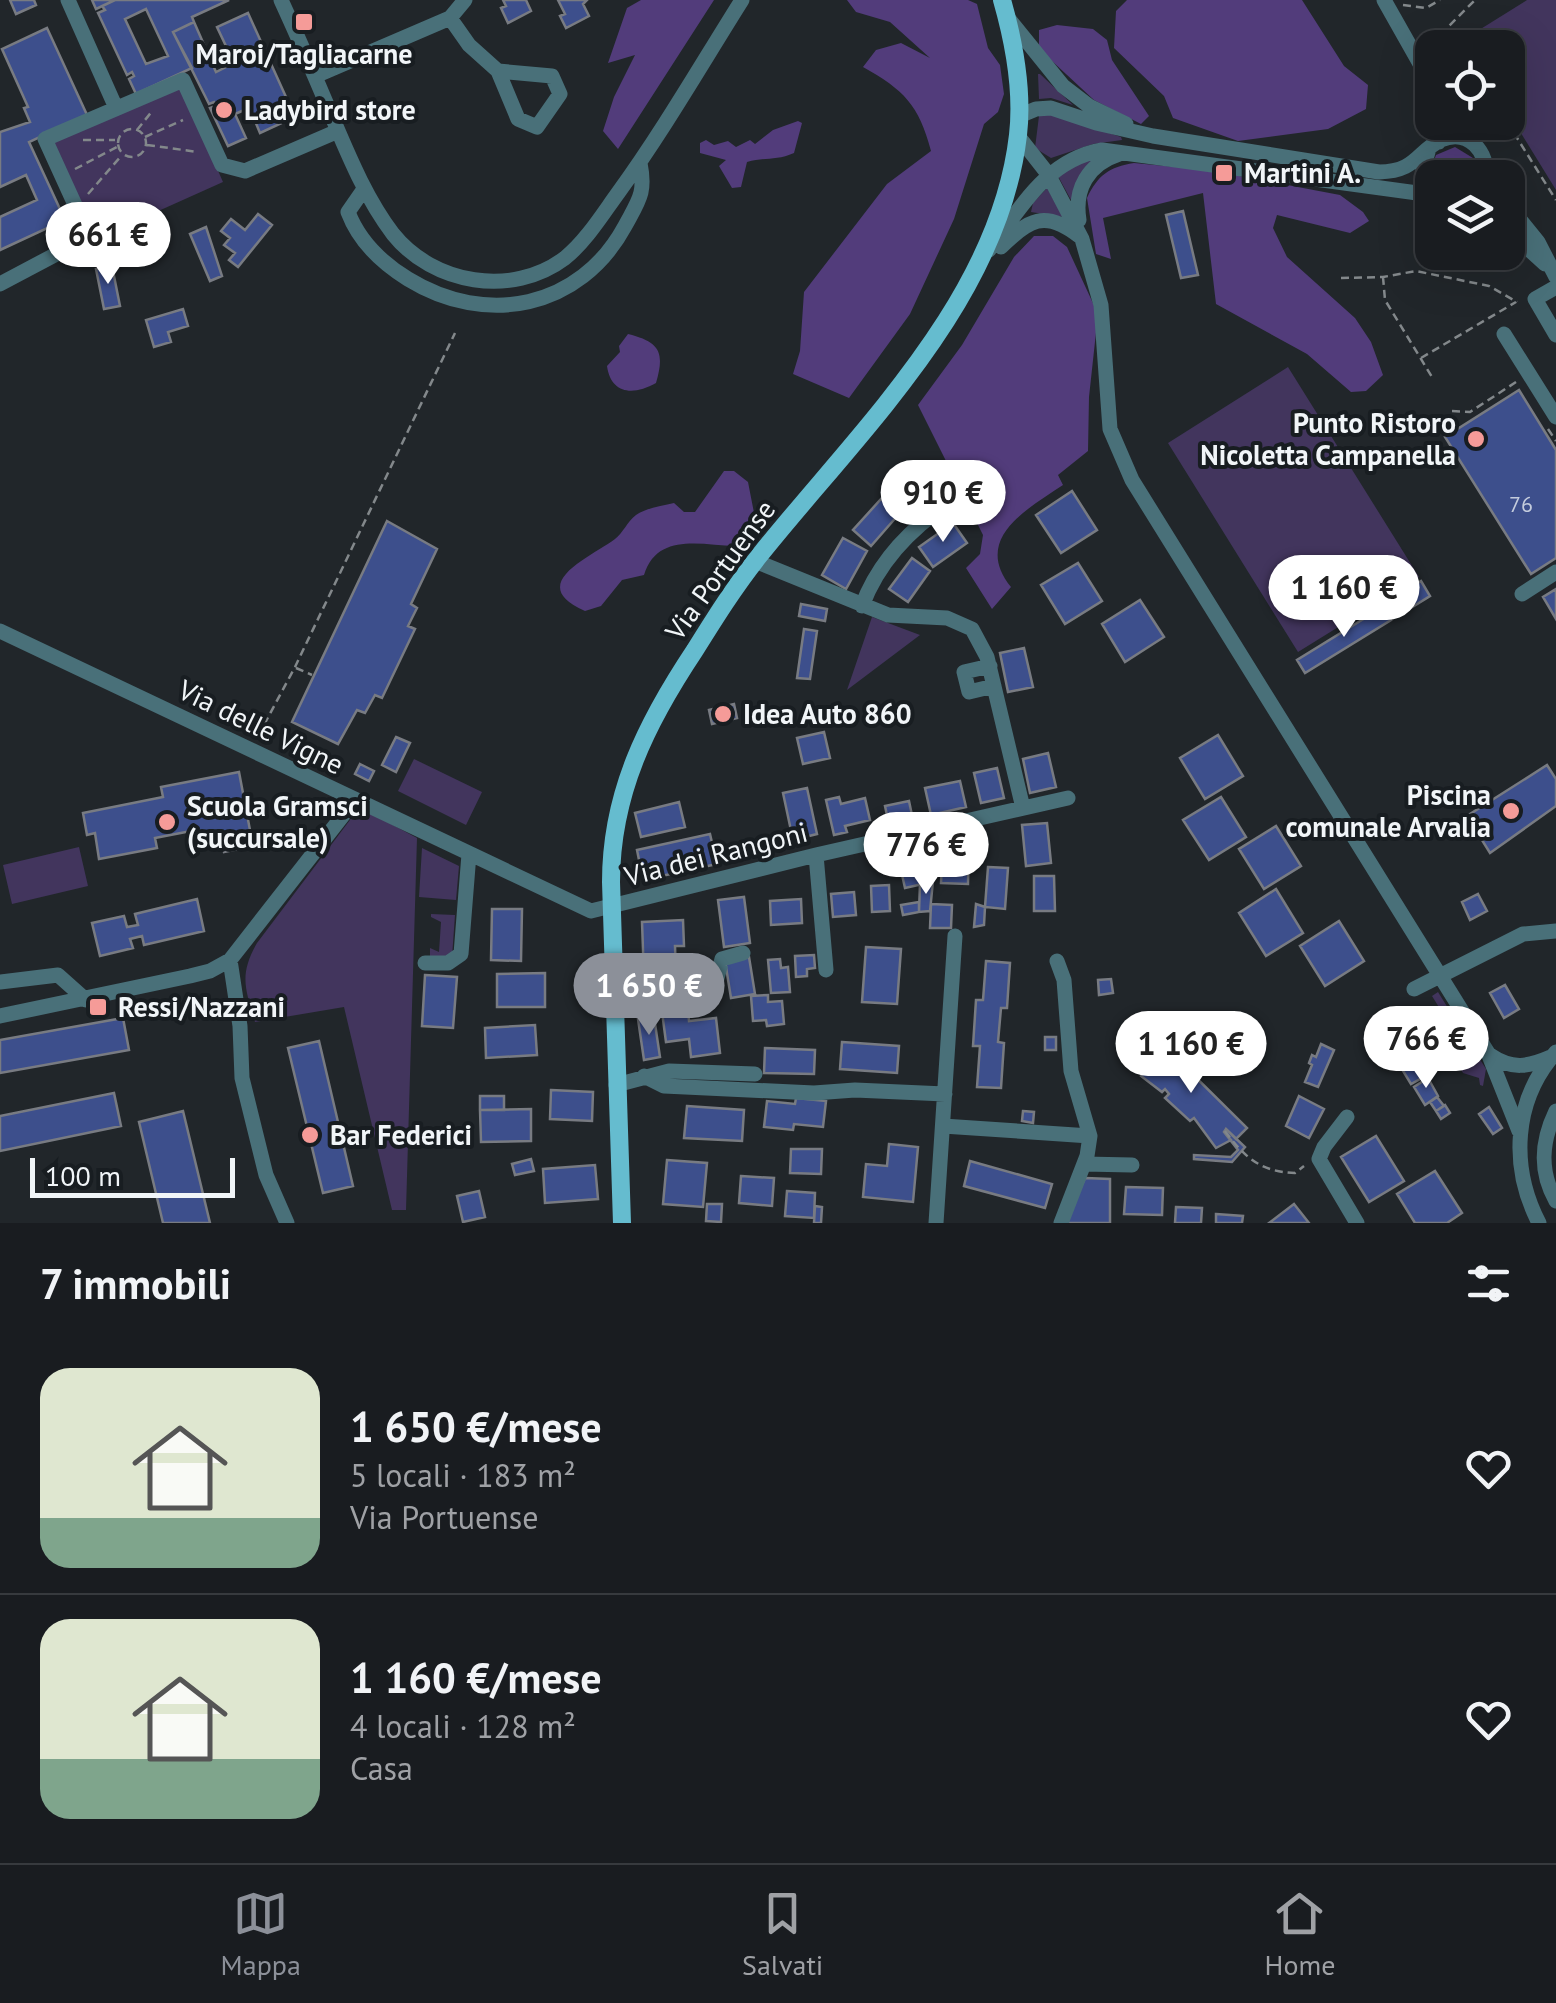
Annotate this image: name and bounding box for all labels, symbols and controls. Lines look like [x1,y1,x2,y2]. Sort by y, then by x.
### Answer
marker: Maroi/Tagliacarne [293,11,315,33]
map controls [1415,30,1525,270]
button: locate [1415,30,1525,140]
place label: Maroi/Tagliacarne [196,35,412,72]
place label: Ladybird store [244,91,416,128]
marker: Ladybird store [213,99,235,121]
place label: Martini A. [1244,154,1361,191]
button: layers [1415,160,1525,270]
marker: Martini A. [1213,162,1235,184]
pin: 661 € [38,202,178,287]
text: 661 € [68,213,148,255]
place label: Punto Ristoro Nicoletta Campanella [1200,404,1456,473]
marker: Punto Ristoro Nicoletta Campanella [1465,428,1487,450]
pin: 910 € [873,460,1013,545]
text: 910 € [903,471,983,513]
house number: 76 [1509,490,1533,518]
street label: Via Portuense [656,492,783,648]
pin: 1 160 € [1252,555,1436,640]
text: 1 160 € [1291,566,1397,608]
street label: Via delle Vigne [172,670,350,782]
place label: Idea Auto 860 [743,695,912,732]
marker: Idea Auto 860 [712,703,734,725]
place label: Piscina comunale Arvalia [1285,776,1491,845]
place label: Scuola Gramsci (succursale) [187,787,368,856]
marker: Piscina comunale Arvalia [1500,800,1522,822]
marker: Scuola Gramsci (succursale) [156,811,178,833]
pin: 776 € [856,812,996,897]
street label: Via dei Rangoni [619,813,811,894]
text: 776 € [886,823,966,865]
pin: 1 650 € [557,953,741,1038]
text: 1 650 € [596,964,702,1006]
place label: Ressi/Nazzani [118,988,285,1025]
marker: Ressi/Nazzani [87,996,109,1018]
pin: 766 € [1356,1006,1496,1091]
pin: 1 160 € [1099,1011,1283,1096]
text: 766 € [1386,1017,1466,1059]
text: 1 160 € [1138,1022,1244,1064]
place label: Bar Federici [330,1116,472,1153]
marker: Bar Federici [299,1124,321,1146]
scale bar [30,1153,235,1198]
text: 100 m [45,1157,121,1194]
text: 7 immobili [40,1256,231,1311]
icon: filters [1461,1256,1516,1311]
text: 1 650 €/mese [350,1399,602,1454]
icon: home [120,1408,240,1528]
icon: heart [1461,1441,1516,1496]
text: 5 locali · 183 m² [350,1454,576,1496]
text: Via Portuense [350,1496,538,1538]
text: 1 160 €/mese [350,1650,602,1705]
icon: home [120,1659,240,1779]
icon: heart [1461,1692,1516,1747]
text: 4 locali · 128 m² [350,1705,576,1747]
text: Casa [350,1747,413,1789]
tab: Mappa [221,1886,301,1983]
tab: Salvati [742,1886,823,1983]
tab: Home [1265,1886,1335,1983]

